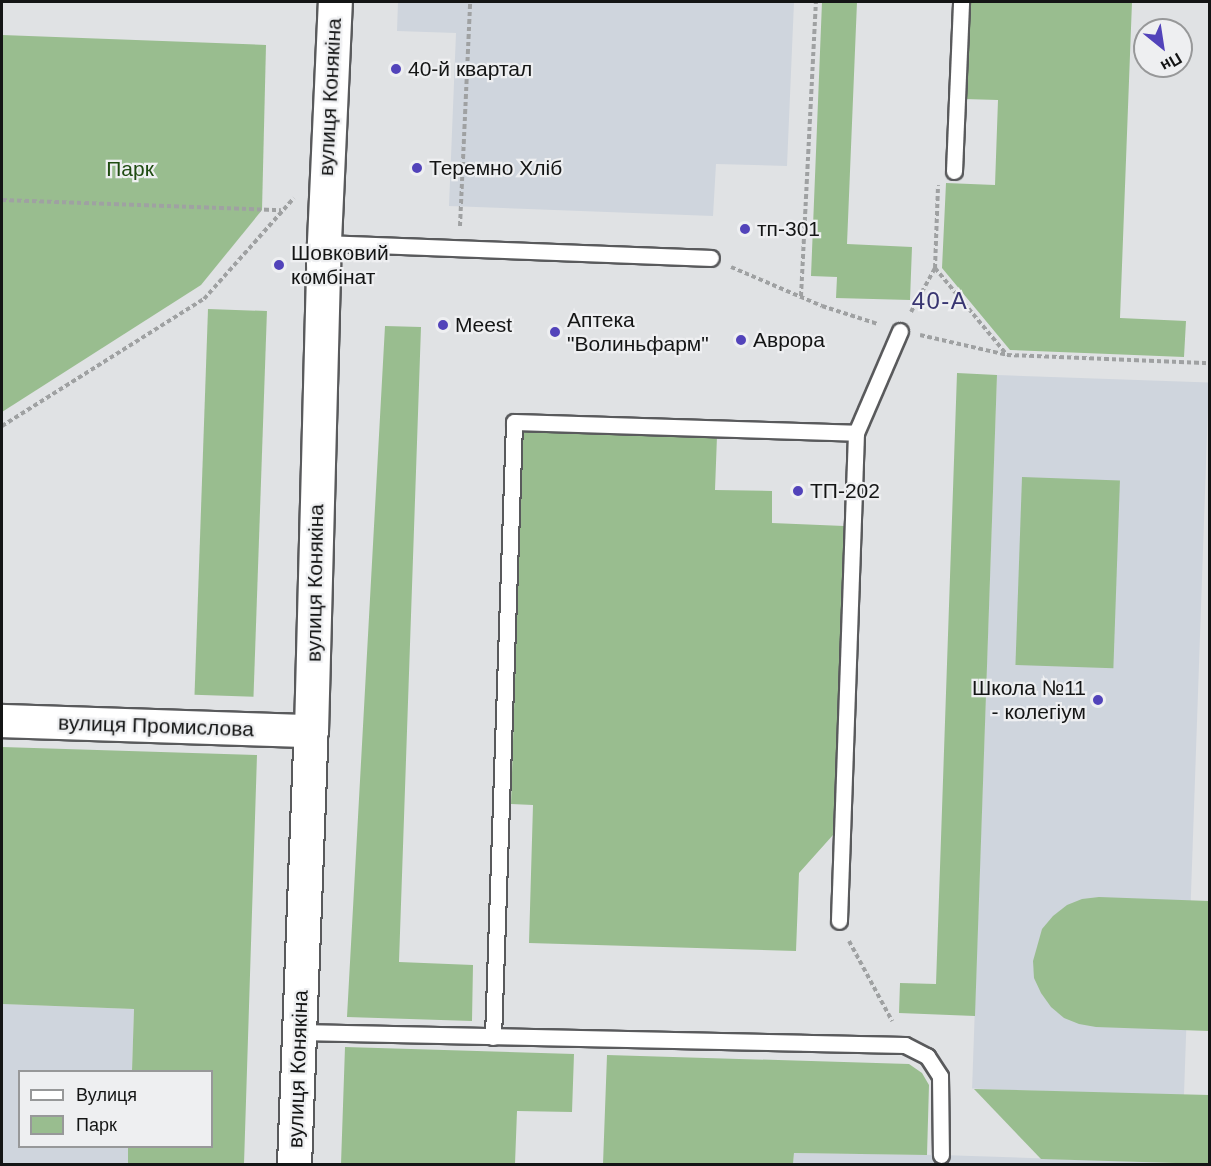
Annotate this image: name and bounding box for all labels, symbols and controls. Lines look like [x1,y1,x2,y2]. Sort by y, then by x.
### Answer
street label: вулиця Конякіна [313,17,347,177]
north arrow [1133,18,1193,78]
text: Пн [1158,50,1185,75]
place label: 40-й квартал [408,56,532,82]
marker: 40-й квартал [389,62,403,76]
place label: Теремно Хліб [429,155,562,181]
park label: Парк [106,156,154,182]
marker: Теремно Хліб [410,161,424,175]
place label: тп-301 [757,216,820,242]
marker: тп-301 [738,222,752,236]
place label: Шовковий комбінат [291,240,389,290]
marker: Шовковий комбінат [272,258,286,272]
district label: 40-А [912,287,968,315]
place label: Аптека "Волиньфарм" [567,307,709,357]
place label: Meest [455,312,512,338]
marker: Meest [436,318,450,332]
marker: Аптека "Волиньфарм" [548,325,562,339]
place label: Аврора [753,327,825,353]
marker: Аврора [734,333,748,347]
place label: ТП-202 [810,478,880,504]
marker: ТП-202 [791,484,805,498]
street label: вулиця Конякіна [301,504,329,662]
place label: Школа №11 - колегіум [972,675,1086,725]
marker: Школа №11 - колегіум [1091,693,1105,707]
street label: вулиця Промислова [58,710,254,742]
street label: вулиця Конякіна [283,990,313,1148]
legend [18,1070,213,1148]
text: Вулиця [76,1085,137,1105]
text: Парк [76,1115,117,1135]

